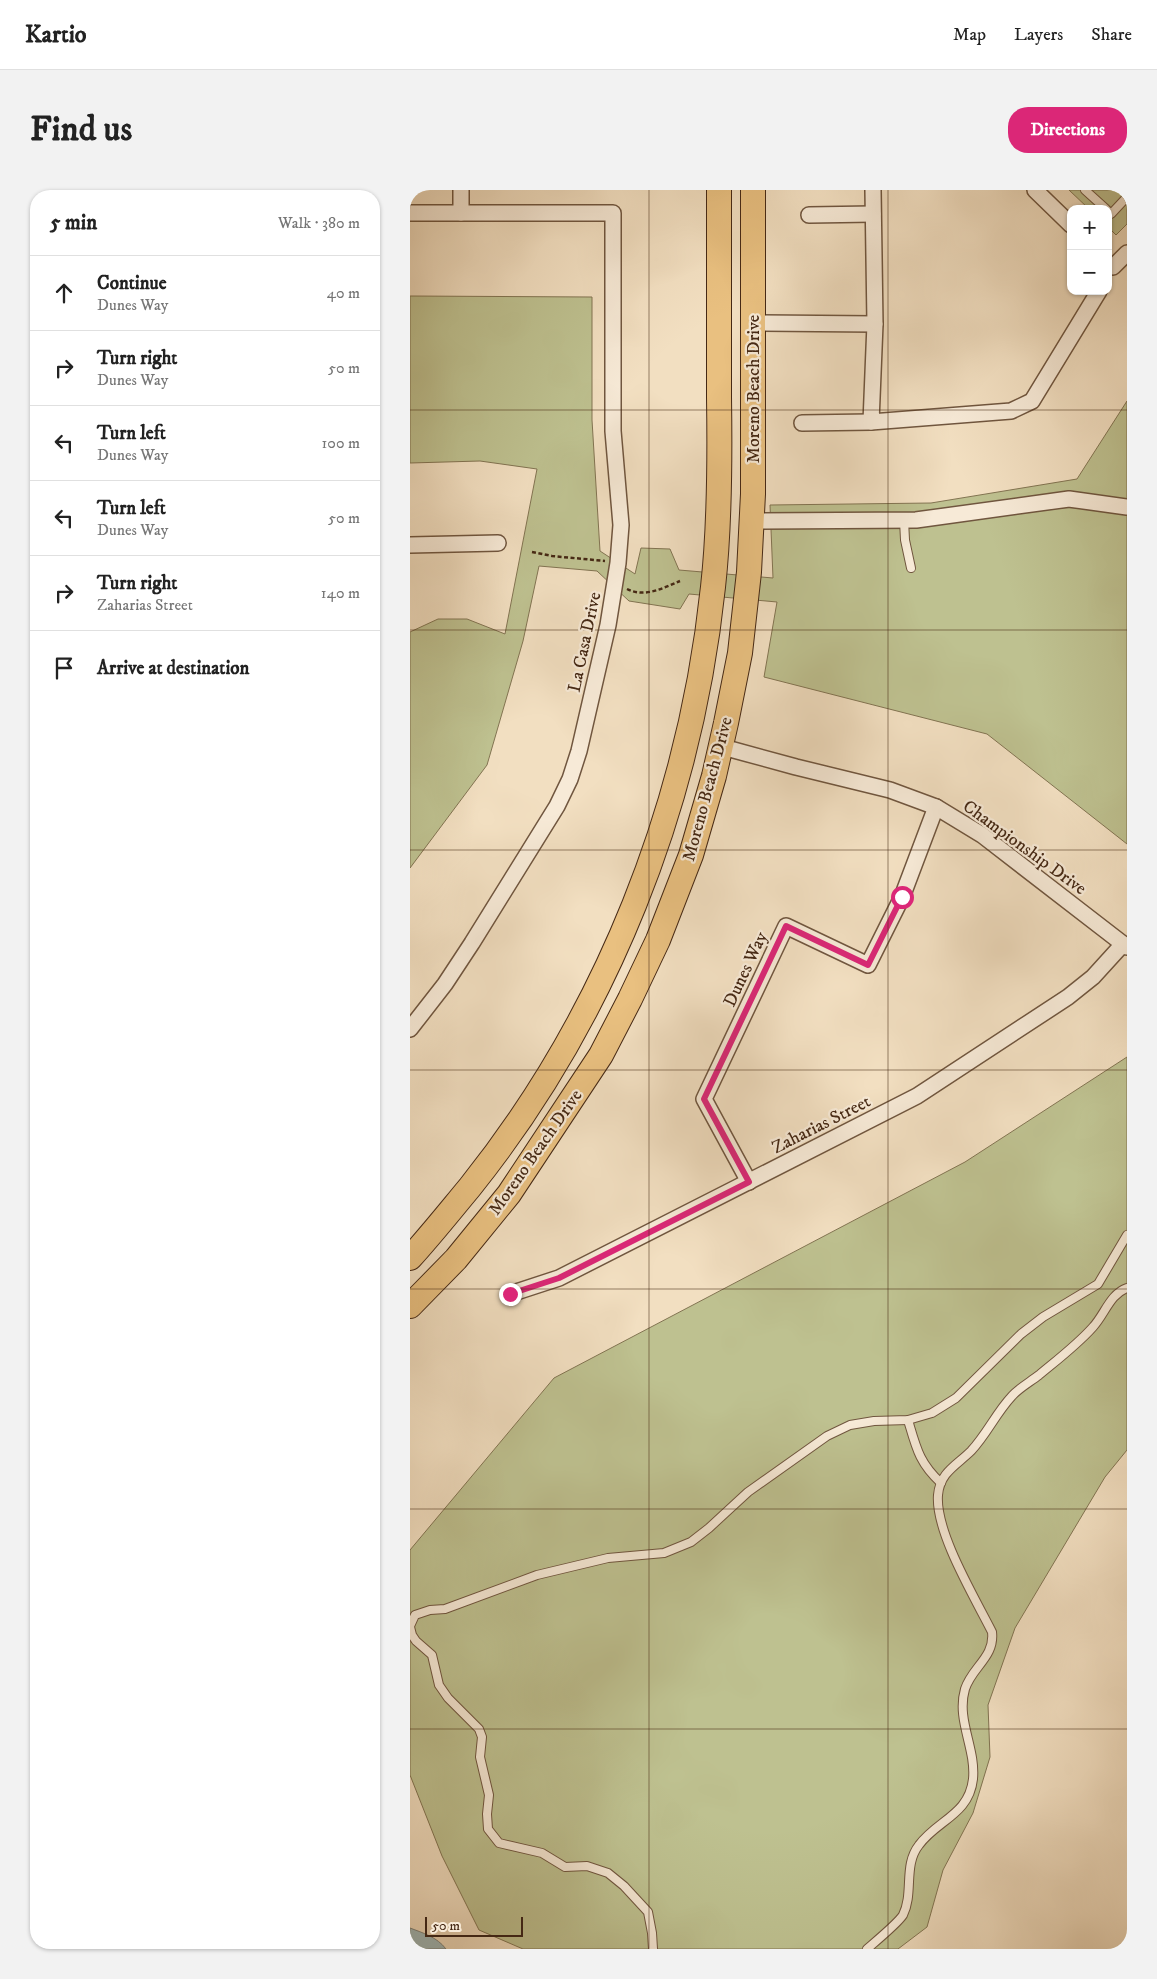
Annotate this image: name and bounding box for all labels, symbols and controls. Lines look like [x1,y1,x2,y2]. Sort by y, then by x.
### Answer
text: Kartio [25,20,87,50]
text: Map [953,24,986,46]
text: Layers [1014,24,1063,46]
text: Share [1091,24,1132,46]
button: Directions [1008,107,1127,153]
text: Find us [30,108,132,152]
map controls [1067,205,1112,295]
button: + [1067,205,1112,250]
text: 5 min [50,210,97,236]
text: Walk · 380 m [278,213,360,233]
button: − [1067,250,1112,295]
text: Continue [97,272,167,295]
icon: ahead [50,279,78,307]
text: 40 m [327,283,360,303]
text: Dunes Way [97,295,168,315]
street label: Moreno Beach Drive [743,315,765,463]
text: Turn right [97,347,177,370]
icon: right [50,354,78,382]
text: 50 m [328,358,360,378]
text: Dunes Way [97,370,168,390]
text: Turn left [97,422,166,445]
icon: left [50,429,78,457]
text: 100 m [322,433,360,453]
text: Dunes Way [97,445,168,465]
text: Turn left [97,497,166,520]
icon: left [50,504,78,532]
text: 50 m [328,508,360,528]
text: Dunes Way [97,520,168,540]
text: Turn right [97,572,177,595]
icon: right [50,579,78,607]
text: 140 m [321,583,360,603]
street label: La Casa Drive [564,590,606,694]
text: Zaharias Street [97,595,193,615]
icon: arrive [50,654,78,682]
text: Arrive at destination [97,657,249,680]
street label: Moreno Beach Drive [678,715,738,864]
street label: Championship Drive [958,796,1091,900]
route start [891,886,914,909]
street label: Dunes Way [719,928,773,1010]
street label: Moreno Beach Drive [484,1085,587,1220]
street label: Zaharias Street [768,1091,875,1159]
route end [499,1283,522,1306]
scale bar [425,1914,522,1937]
text: 50 m [432,1917,460,1935]

